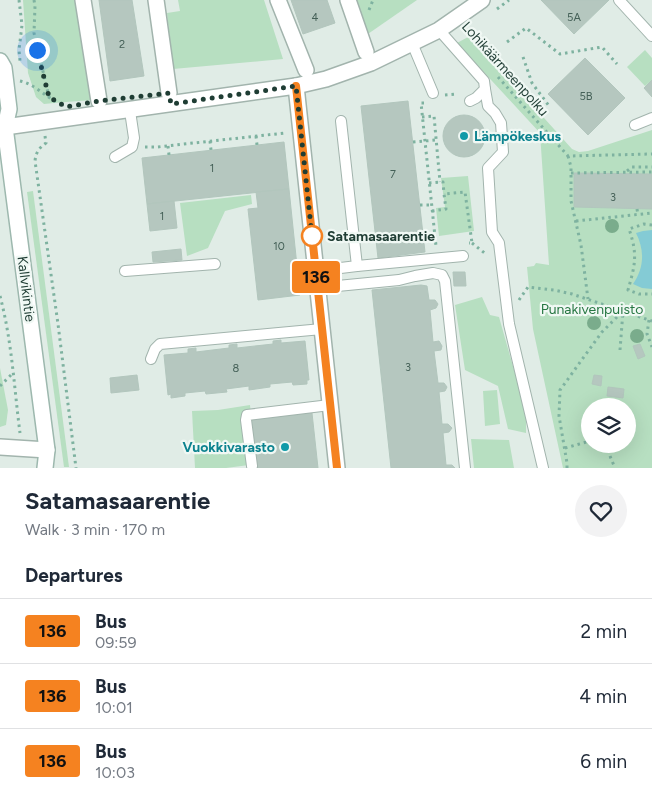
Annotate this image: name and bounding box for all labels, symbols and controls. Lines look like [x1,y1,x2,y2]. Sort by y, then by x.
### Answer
house number: 4 [312,11,319,24]
house number: 5A [567,11,581,24]
street label: Lohikäärmeenpolku [458,18,552,120]
your location [25,38,50,63]
house number: 2 [119,38,125,51]
house number: 5B [579,90,593,103]
place label: Lämpökeskus [474,128,562,145]
marker: Lämpökeskus [458,130,470,142]
house number: 1 [210,162,214,175]
house number: 7 [390,168,396,181]
house number: 3 [610,191,616,204]
house number: 1 [160,210,164,223]
marker: Satamasaarentie [301,225,323,247]
place label: Satamasaarentie [327,228,435,245]
house number: 10 [273,240,285,253]
street label: Kallvikintie [14,255,39,323]
line badge: 136 [287,261,345,293]
text: 136 [302,266,330,288]
park label: Punakivenpuisto [541,301,643,318]
house number: 3 [405,361,411,374]
house number: 8 [233,362,240,375]
map controls [581,398,636,453]
button: layers [581,398,636,453]
place label: Vuokkivarasto [182,439,275,456]
marker: Vuokkivarasto [279,441,291,453]
button: heart [575,485,627,537]
text: Satamasaarentie [25,486,210,515]
text: Walk · 3 min · 170 m [25,520,165,539]
text: Departures [25,564,123,587]
text: Bus [95,610,126,633]
text: 136 [38,620,67,642]
text: 2 min [581,620,627,643]
text: 09:59 [95,633,137,652]
text: Bus [95,675,126,698]
text: 136 [38,685,67,707]
text: 4 min [579,685,627,708]
text: 10:01 [95,698,133,717]
text: Bus [95,740,126,763]
text: 136 [38,750,67,772]
text: 6 min [580,750,627,773]
text: 10:03 [95,763,135,782]

